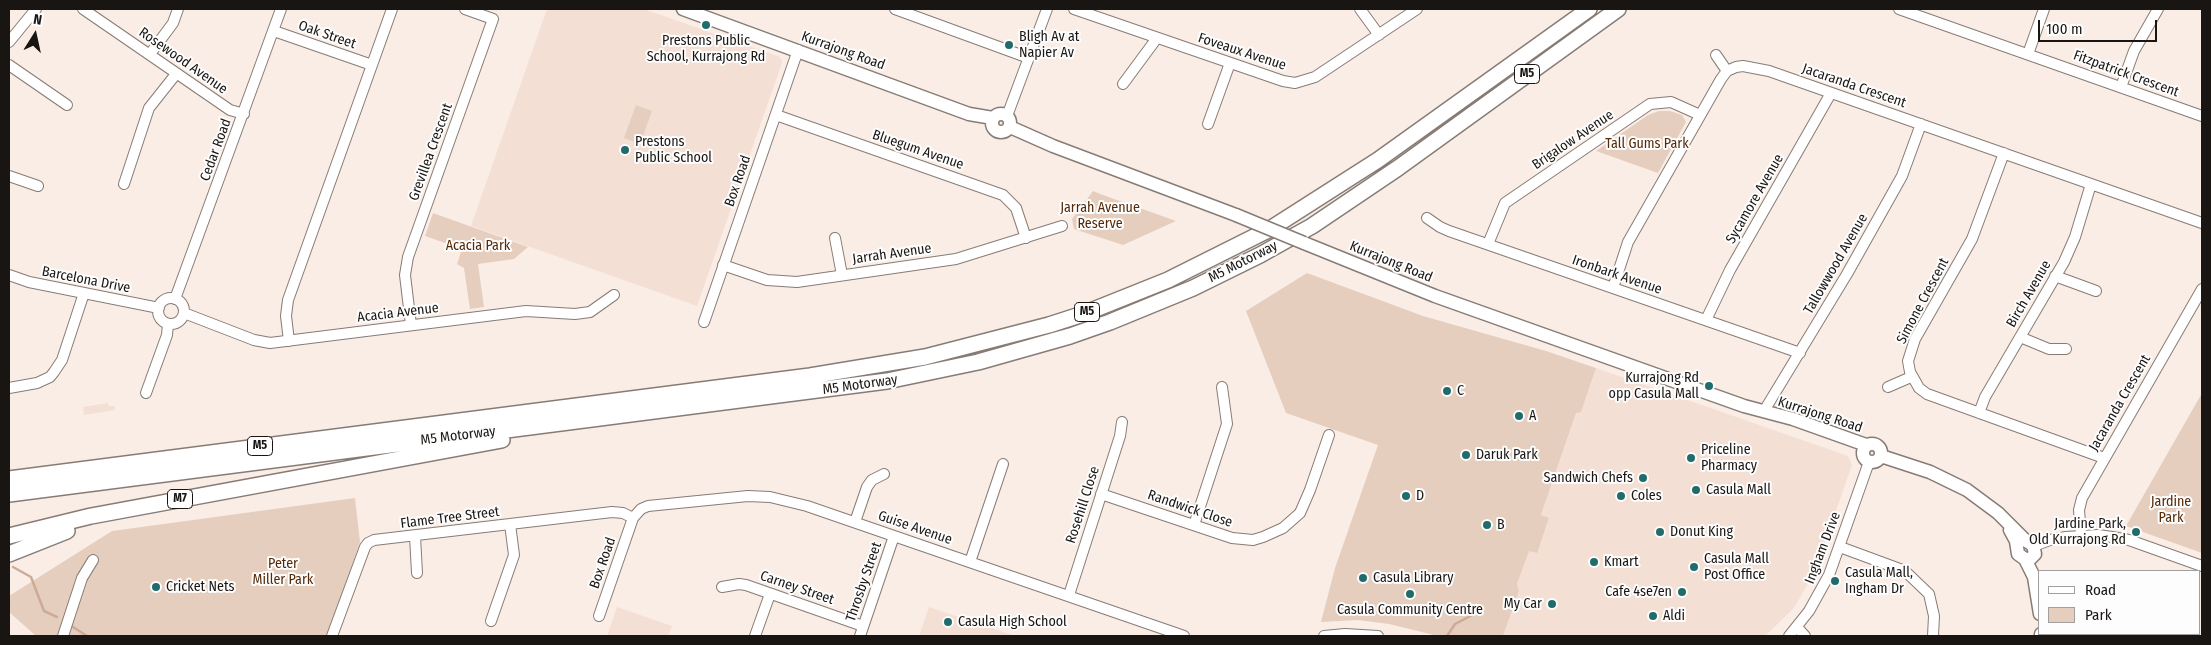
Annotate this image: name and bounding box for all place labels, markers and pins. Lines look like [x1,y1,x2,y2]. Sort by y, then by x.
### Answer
marker: Prestons Public School, Kurrajong Rd [700,19,712,31]
place label: Bligh Av at Napier Av [1019,29,1079,62]
place label: Prestons Public School, Kurrajong Rd [647,33,765,65]
marker: Bligh Av at Napier Av [1003,39,1015,51]
place label: Prestons Public School [635,134,712,166]
marker: Prestons Public School [619,144,631,156]
place label: Kurrajong Rd opp Casula Mall [1609,370,1699,402]
marker: Kurrajong Rd opp Casula Mall [1703,380,1715,392]
place label: C [1457,383,1464,399]
marker: C [1441,385,1453,397]
place label: A [1529,408,1536,424]
marker: A [1513,410,1525,422]
place label: Priceline Pharmacy [1701,442,1757,474]
place label: Daruk Park [1476,447,1538,463]
marker: Daruk Park [1460,449,1472,461]
marker: Priceline Pharmacy [1685,452,1697,464]
place label: Sandwich Chefs [1543,470,1633,486]
marker: Sandwich Chefs [1637,472,1649,484]
place label: Casula Mall [1706,482,1771,498]
marker: Casula Mall [1690,484,1702,496]
place label: D [1416,488,1424,504]
place label: Coles [1631,488,1662,504]
marker: D [1400,490,1412,502]
marker: Coles [1615,490,1627,502]
place label: Jardine Park, Old Kurrajong Rd [2029,516,2126,548]
place label: B [1497,517,1505,533]
marker: B [1481,519,1493,531]
place label: Donut King [1670,524,1733,540]
marker: Donut King [1654,526,1666,538]
marker: Jardine Park, Old Kurrajong Rd [2130,526,2142,538]
place label: Casula Mall Post Office [1704,551,1769,584]
place label: Kmart [1604,554,1638,570]
marker: Kmart [1588,556,1600,568]
marker: Casula Mall Post Office [1688,561,1700,573]
place label: Casula Mall, Ingham Dr [1845,565,1913,598]
place label: Casula Library [1373,570,1453,586]
marker: Casula Library [1357,572,1369,584]
marker: Casula Mall, Ingham Dr [1829,575,1841,587]
place label: Cricket Nets [166,579,234,595]
marker: Cricket Nets [150,581,162,593]
place label: Cafe 4se7en [1605,584,1672,600]
marker: Cafe 4se7en [1676,586,1688,598]
marker: Casula Community Centre [1404,588,1416,600]
place label: My Car [1504,596,1542,612]
marker: My Car [1546,598,1558,610]
place label: Casula Community Centre [1337,602,1483,618]
place label: Aldi [1663,608,1685,624]
marker: Aldi [1647,610,1659,622]
place label: Casula High School [958,614,1067,630]
marker: Casula High School [942,616,954,628]

